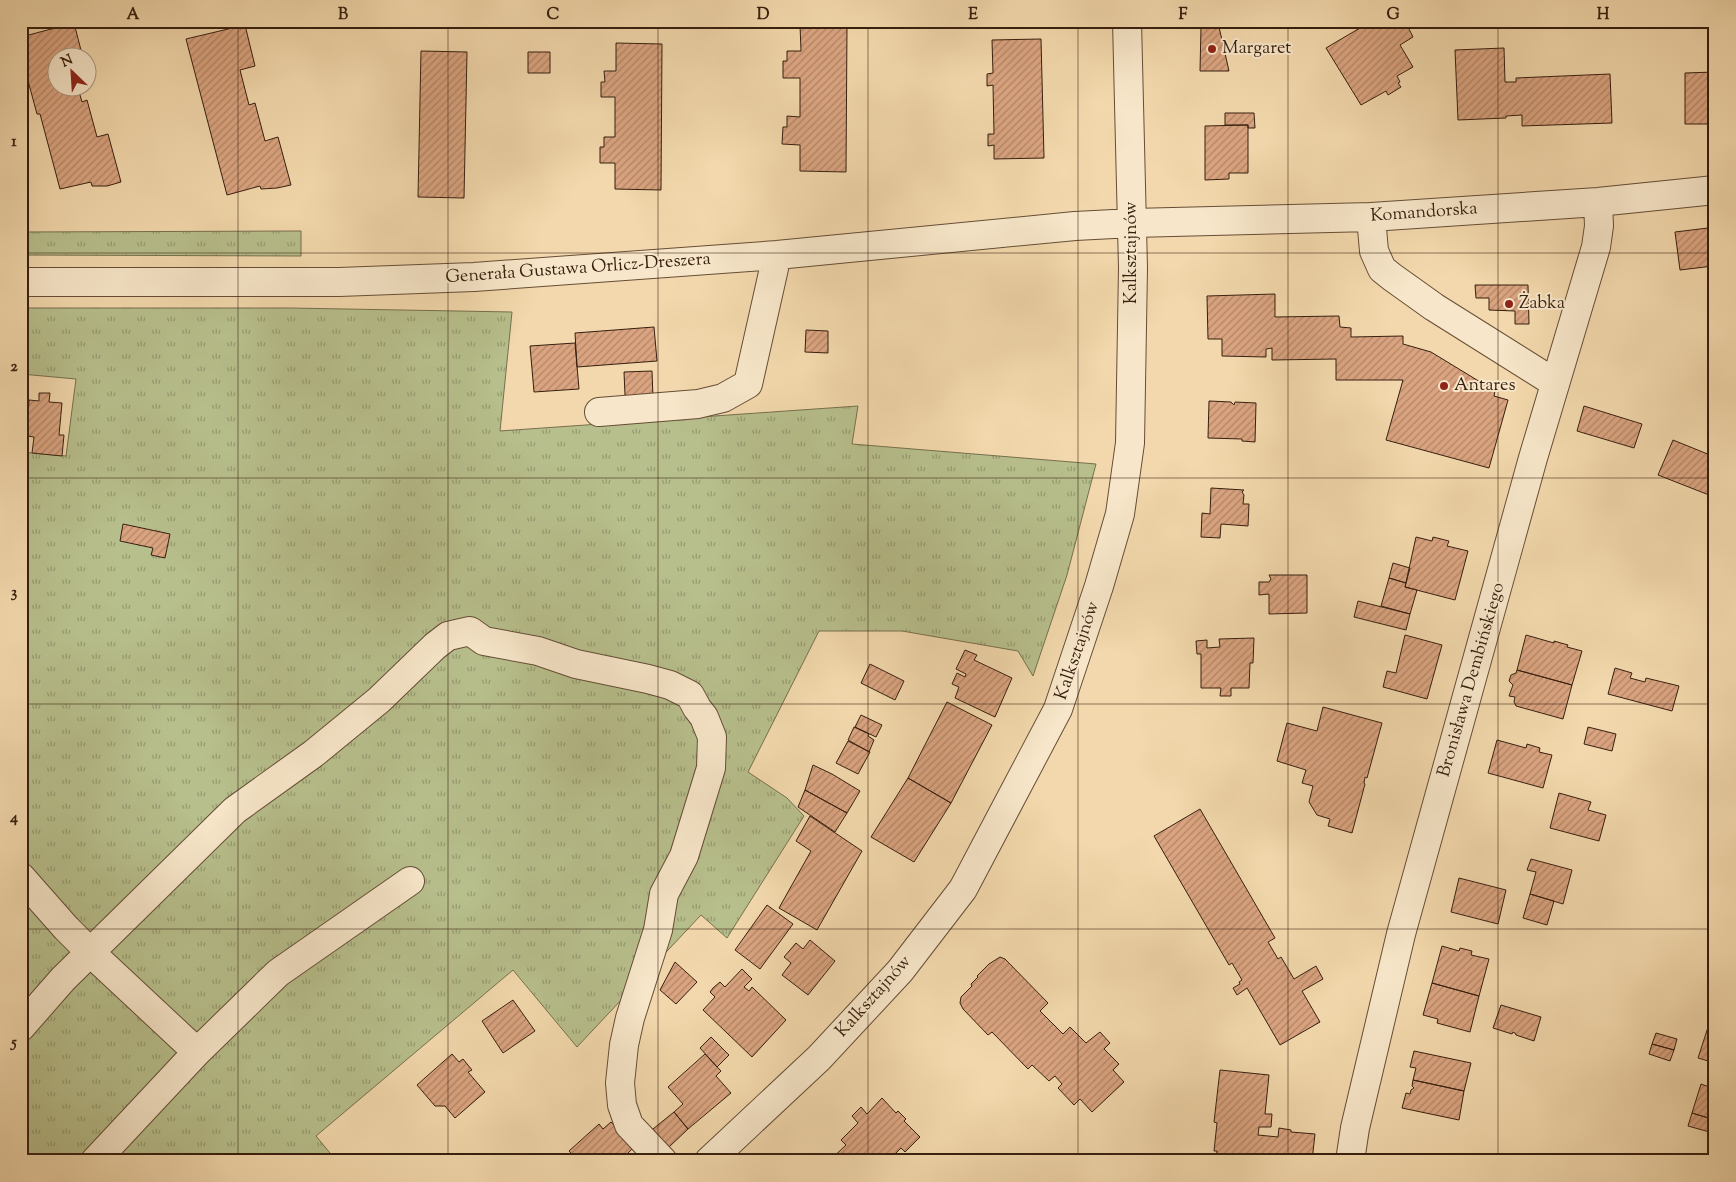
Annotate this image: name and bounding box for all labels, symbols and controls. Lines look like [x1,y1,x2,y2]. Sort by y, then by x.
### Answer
text: A [127,4,140,27]
text: B [338,4,348,27]
text: C [547,4,560,27]
text: D [757,4,770,27]
text: E [968,4,978,27]
text: F [1179,4,1188,27]
text: G [1386,4,1400,27]
text: H [1597,4,1610,27]
place label: Margaret [1222,36,1291,62]
marker: Margaret [1206,43,1218,55]
north arrow [48,48,98,98]
text: N [58,51,77,73]
text: 1 [11,131,17,154]
street label: Komandorska [1369,196,1479,230]
street label: Kalksztajnów [1119,201,1145,304]
street label: Generała Gustawa Orlicz-Dreszera [444,247,712,291]
place label: Żabka [1519,291,1565,317]
marker: Żabka [1503,298,1515,310]
text: 2 [10,356,18,379]
place label: Antares [1454,373,1516,399]
marker: Antares [1438,380,1450,392]
street label: Bronisława Dembińskiego [1432,580,1512,780]
text: 3 [11,582,18,605]
street label: Kalksztajnów [1049,598,1107,704]
text: 4 [9,807,18,830]
street label: Kalksztajnów [830,950,918,1044]
text: 5 [9,1032,17,1055]

